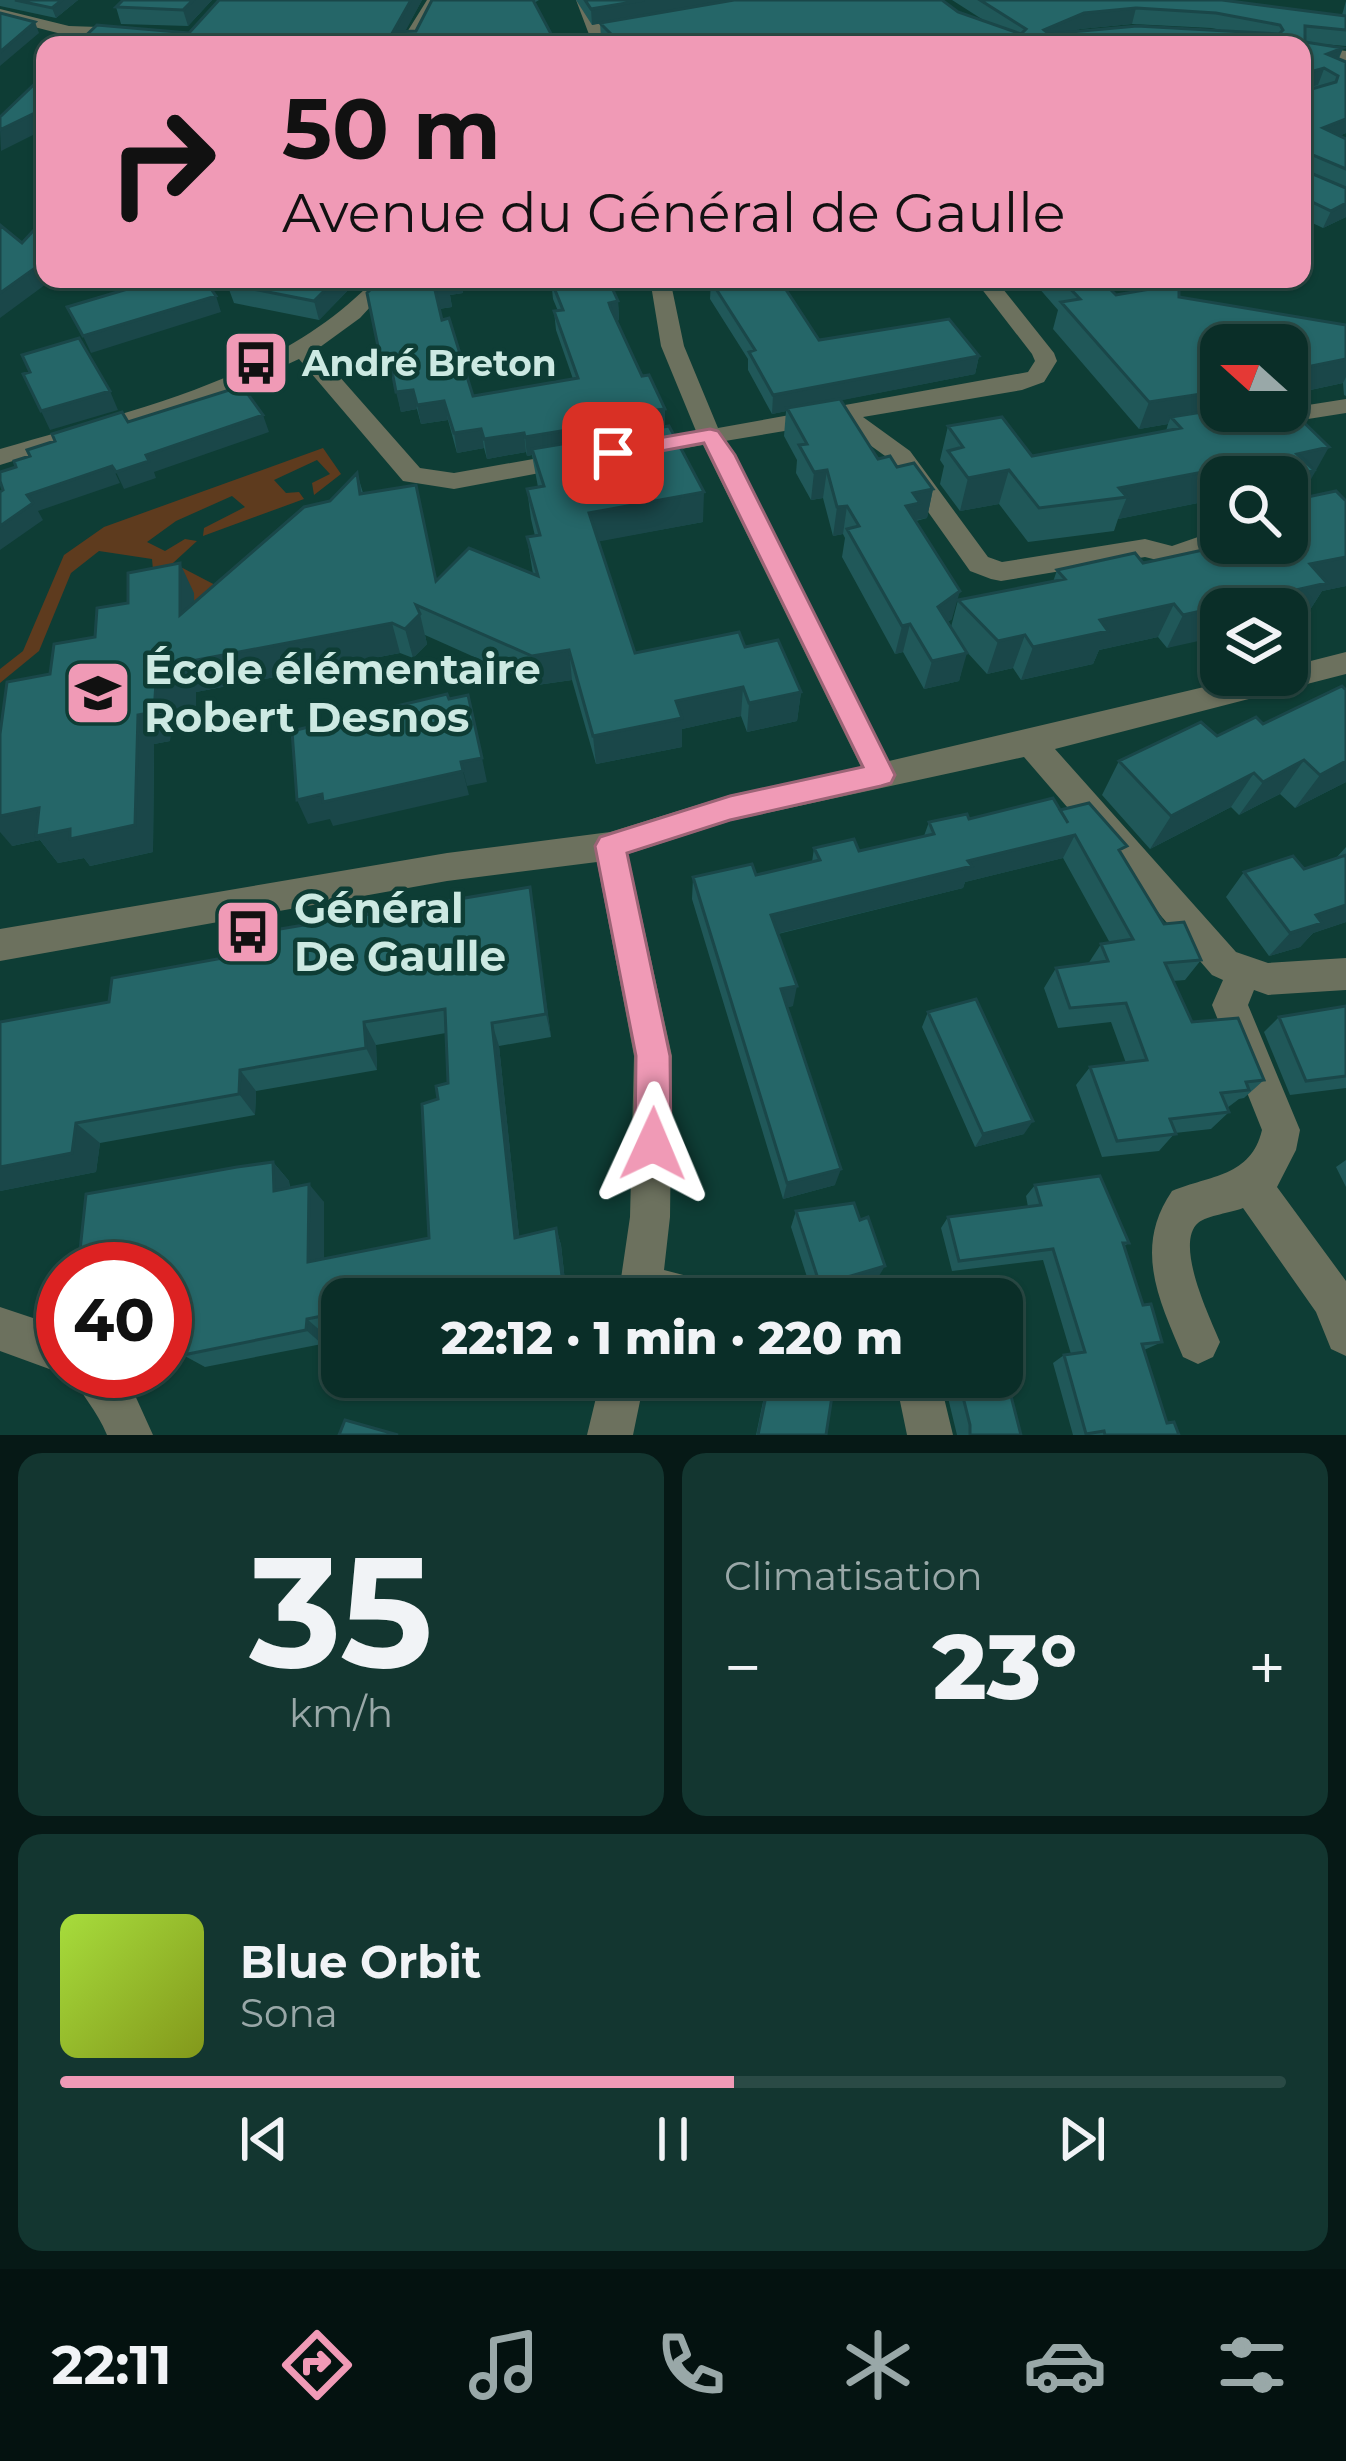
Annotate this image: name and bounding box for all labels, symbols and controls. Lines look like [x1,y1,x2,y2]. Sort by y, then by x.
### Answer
text: 50 m [282,78,501,180]
icon: right [84,84,240,240]
text: Avenue du Général de Gaulle [282,180,1065,246]
north arrow [1200,324,1308,432]
map controls [1200,324,1308,696]
bus stop icon: André Breton [221,328,291,398]
place label: André Breton [301,341,557,385]
pin [562,402,664,504]
icon: arrive [580,420,646,486]
button: search [1200,456,1308,564]
button: layers [1200,588,1308,696]
place label: École élémentaire Robert Desnos [144,643,541,743]
school or university icon: École élémentaire Robert Desnos [63,658,133,728]
place label: Général De Gaulle [294,882,506,982]
bus stop icon: Général De Gaulle [213,897,283,967]
position arrow [590,1081,716,1207]
speed limit sign: 40 [36,1242,192,1398]
text: 22:12 · 1 min · 220 m [441,1310,903,1365]
text: 35 [249,1516,433,1706]
text: Climatisation [724,1552,983,1600]
text: 23° [933,1612,1077,1722]
text: − [724,1627,762,1708]
text: + [1248,1627,1286,1708]
text: km/h [289,1689,393,1737]
text: Blue Orbit [240,1934,481,1989]
text: Sona [240,1989,338,2037]
icon: previous [231,2106,297,2172]
icon: pause [640,2106,706,2172]
icon: next [1049,2106,1115,2172]
icon: directions [275,2323,359,2407]
icon: music [462,2323,546,2407]
icon: phone [649,2323,733,2407]
icon: climate [836,2323,920,2407]
icon: car [1023,2323,1107,2407]
icon: filters [1210,2323,1294,2407]
text: 22:11 [52,2332,172,2398]

